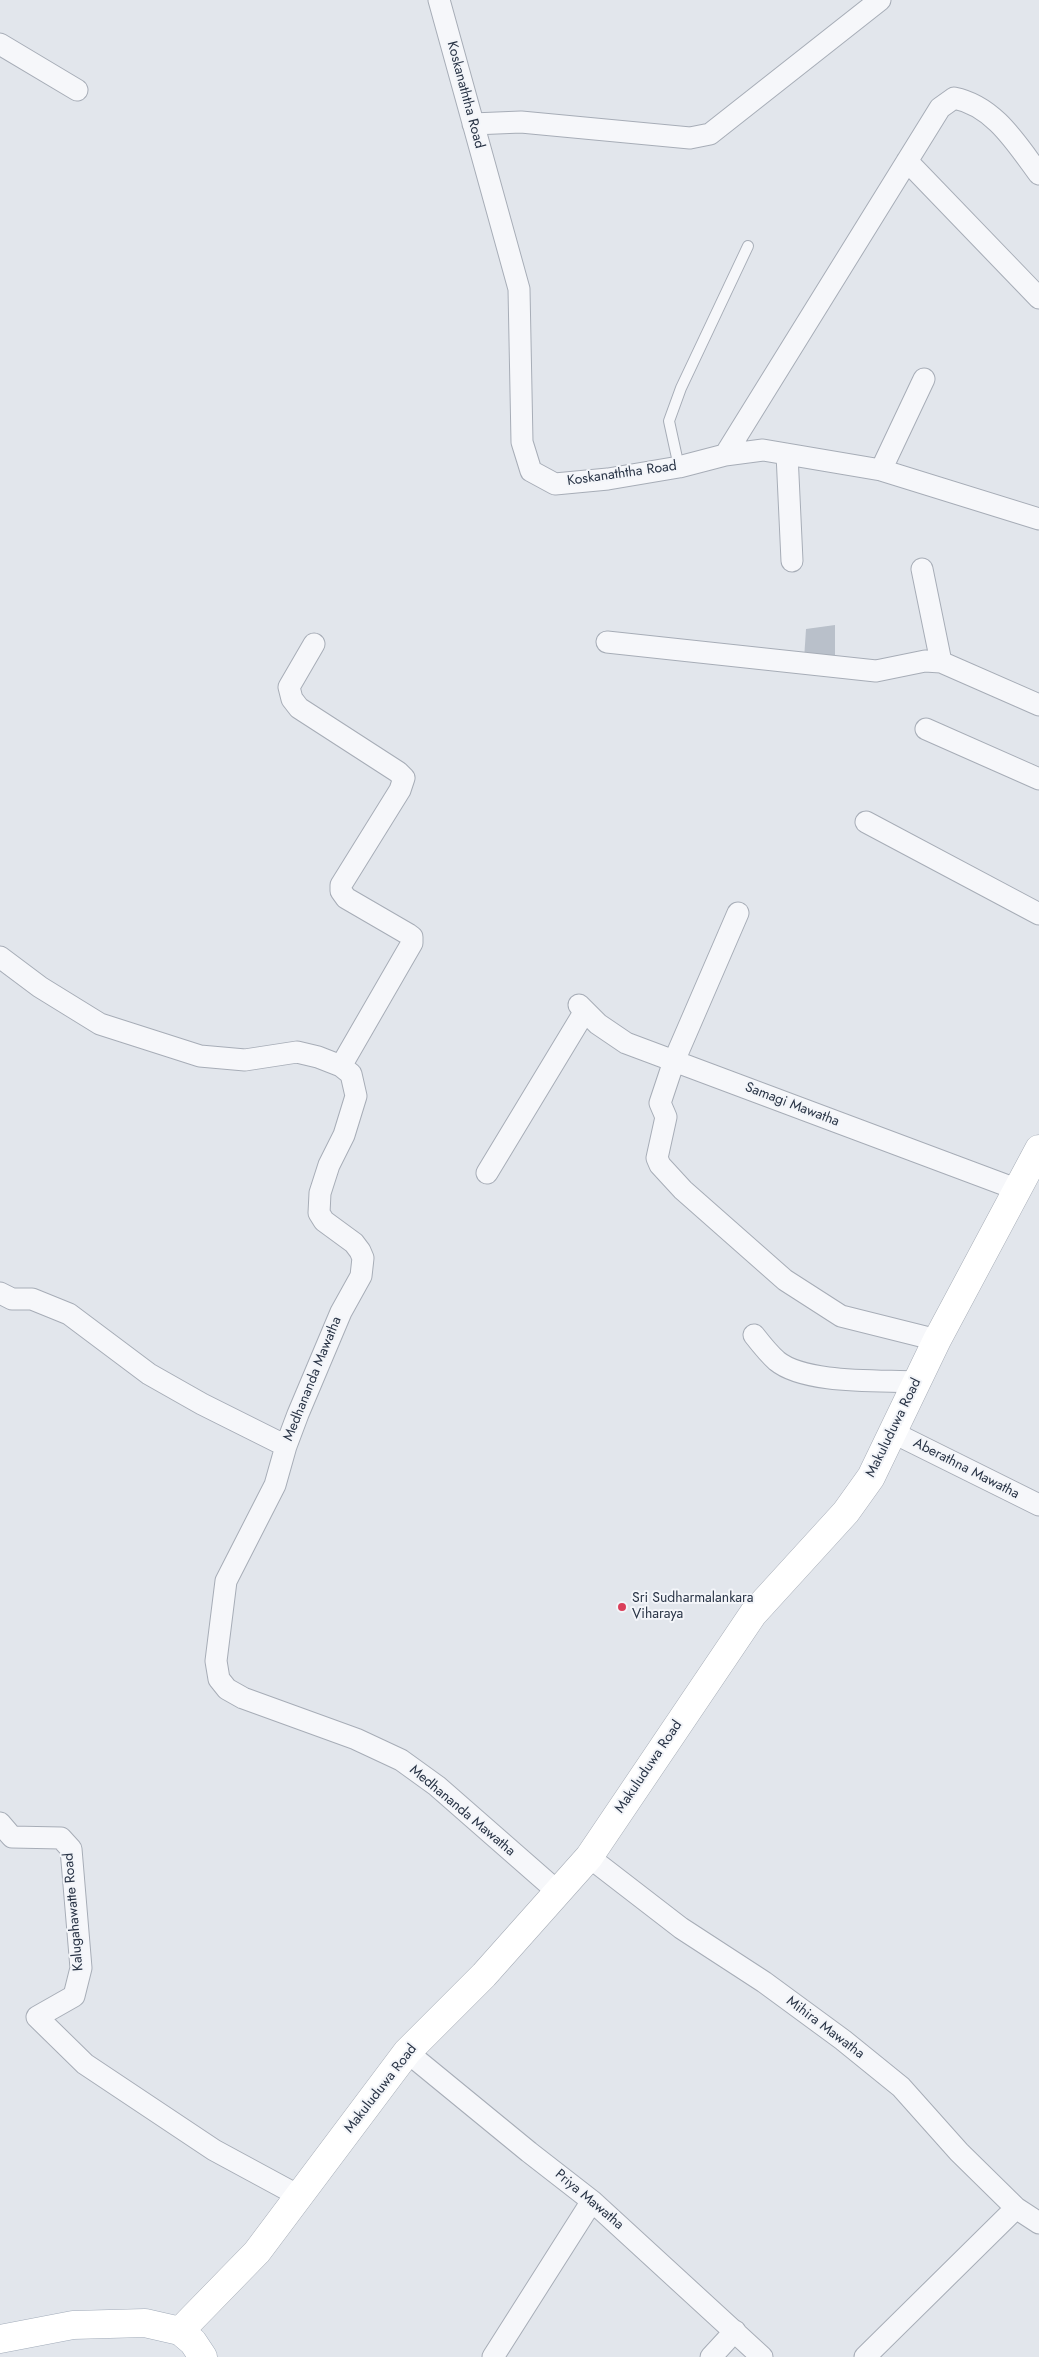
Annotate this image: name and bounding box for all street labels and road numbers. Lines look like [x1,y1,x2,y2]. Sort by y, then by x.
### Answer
street label: Koskanaththa Road [443,40,487,150]
street label: Koskanaththa Road [566,458,678,490]
street label: Samagi Mawatha [743,1079,841,1131]
street label: Medhananda Mawatha [280,1314,346,1444]
street label: Makuluduwa Road [863,1376,925,1480]
street label: Aberathna Mawatha [910,1435,1022,1503]
street label: Makuluduwa Road [612,1718,686,1816]
street label: Medhananda Mawatha [406,1762,518,1860]
street label: Kalugahawatte Road [60,1852,88,1972]
street label: Mihira Mawatha [783,1993,867,2063]
street label: Makuluduwa Road [341,2041,421,2137]
street label: Priya Mawatha [551,2166,627,2234]

